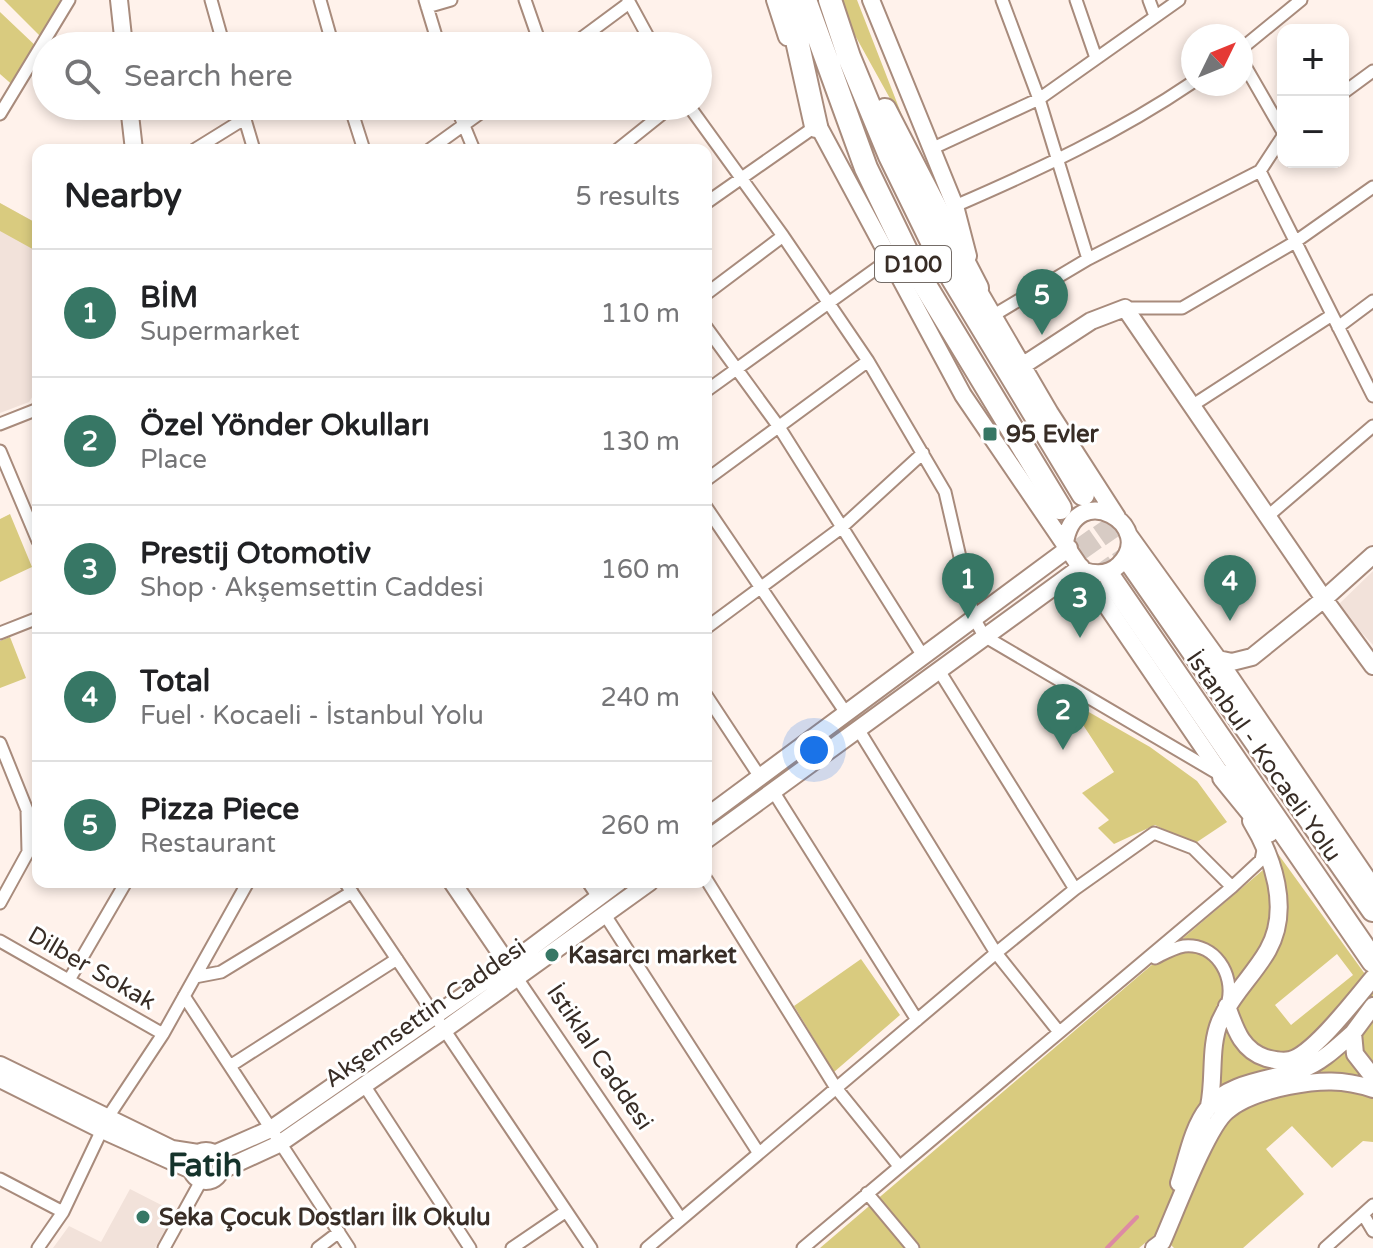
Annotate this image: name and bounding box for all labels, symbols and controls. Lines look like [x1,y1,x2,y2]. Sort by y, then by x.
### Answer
north arrow [1181,24,1253,96]
map controls [1277,24,1349,168]
button: + [1277,24,1349,96]
search box [32,32,712,120]
icon: search [60,54,104,98]
text: Search here [124,58,293,95]
button: − [1277,96,1349,168]
text: Nearby [64,176,182,217]
text: 5 results [575,181,680,212]
road number: D100 [875,246,951,282]
pin: 5 [1016,269,1068,335]
text: BİM [140,279,198,316]
text: 1 [82,298,98,329]
text: 110 m [600,298,680,329]
text: Supermarket [140,316,300,347]
text: Özel Yönder Okulları [140,407,430,444]
place label: 95 Evler [1006,420,1100,449]
marker: 95 Evler [981,425,999,443]
text: 2 [82,426,98,457]
text: 130 m [600,426,680,457]
text: Place [140,444,207,475]
text: Prestij Otomotiv [140,535,371,572]
pin: 1 [942,553,994,619]
text: 3 [82,554,98,585]
text: 160 m [600,554,680,585]
pin: 4 [1204,555,1256,621]
text: Shop · Akşemsettin Caddesi [140,572,484,603]
pin: 3 [1054,572,1106,638]
street label: İstanbul - Kocaeli Yolu [1180,645,1347,867]
text: Total [140,663,210,700]
text: 4 [82,682,98,713]
text: 240 m [600,682,680,713]
pin: 2 [1037,684,1089,750]
text: Fuel · Kocaeli - İstanbul Yolu [140,700,484,731]
your location [794,730,834,770]
text: Pizza Piece [140,791,299,828]
text: 5 [82,810,98,841]
text: 260 m [600,810,680,841]
text: Restaurant [140,828,276,859]
street label: Dilber Sokak [23,920,161,1017]
street label: Akşemsettin Caddesi [319,933,532,1094]
place label: Kasarcı market [568,941,738,970]
marker: Kasarcı market [543,946,561,964]
street label: İstiklal Caddesi [540,979,659,1136]
district label: Fatih [168,1147,242,1185]
place label: Seka Çocuk Dostları İlk Okulu [159,1203,491,1232]
marker: Seka Çocuk Dostları İlk Okulu [134,1208,152,1226]

